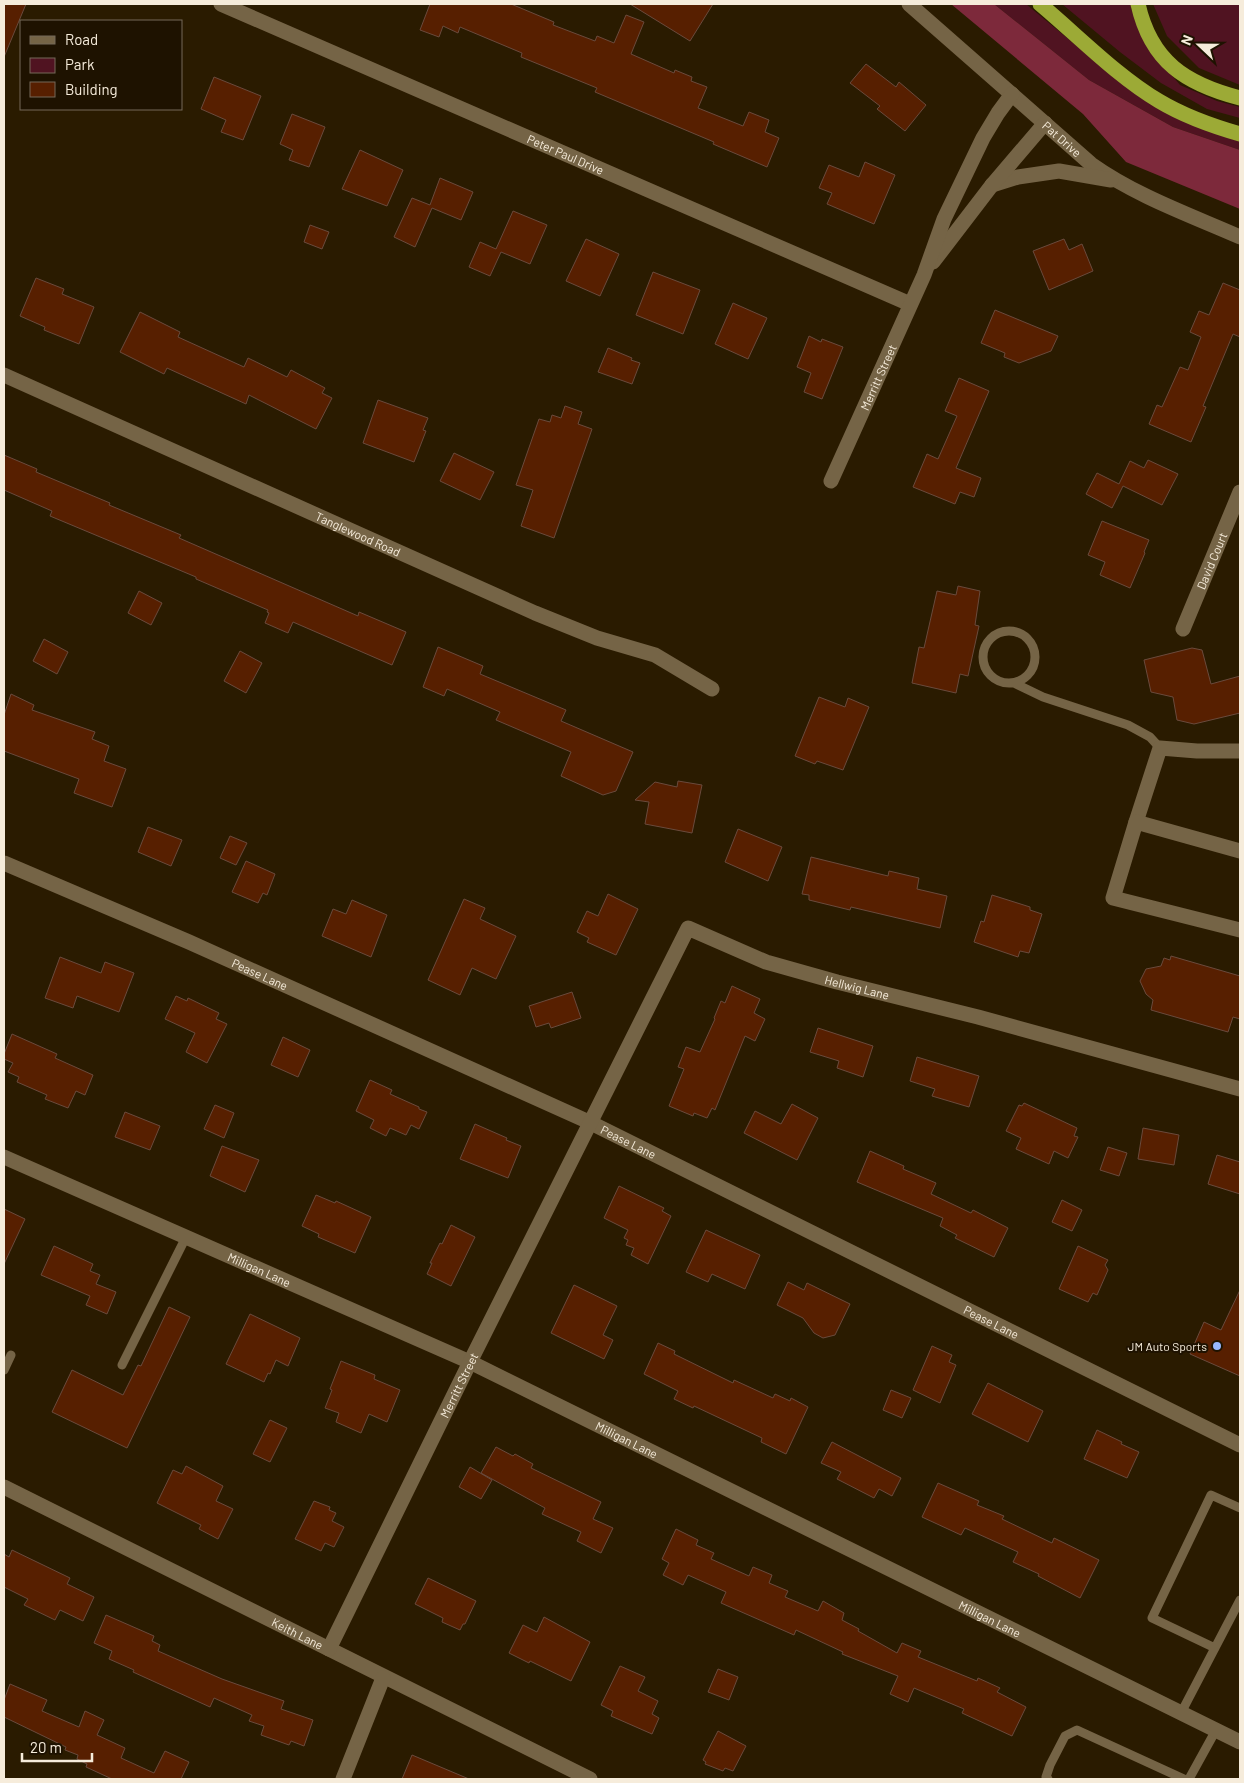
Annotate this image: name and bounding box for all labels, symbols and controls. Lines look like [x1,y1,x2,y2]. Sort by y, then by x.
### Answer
legend [20,20,182,110]
north arrow [1174,20,1224,70]
text: Road [65,30,98,48]
text: N [1177,32,1196,47]
text: Park [65,55,95,73]
text: Building [65,80,118,98]
street label: Pat Drive [1040,118,1084,159]
street label: Peter Paul Drive [525,131,606,177]
street label: Merritt Street [857,342,899,412]
street label: Tanglewood Road [313,509,403,559]
street label: David Court [1193,530,1229,591]
street label: Pease Lane [230,955,290,993]
street label: Hellwig Lane [823,972,891,1002]
street label: Pease Lane [599,1122,658,1161]
street label: Milligan Lane [226,1249,293,1289]
street label: Pease Lane [962,1302,1021,1341]
place label: JM Auto Sports [1127,1339,1207,1353]
marker: JM Auto Sports [1211,1340,1223,1352]
street label: Merritt Street [437,1350,481,1420]
street label: Milligan Lane [594,1418,660,1461]
street label: Milligan Lane [957,1597,1023,1640]
street label: Keith Lane [270,1615,326,1652]
scale bar [22,1730,92,1762]
text: 20 m [30,1738,62,1756]

